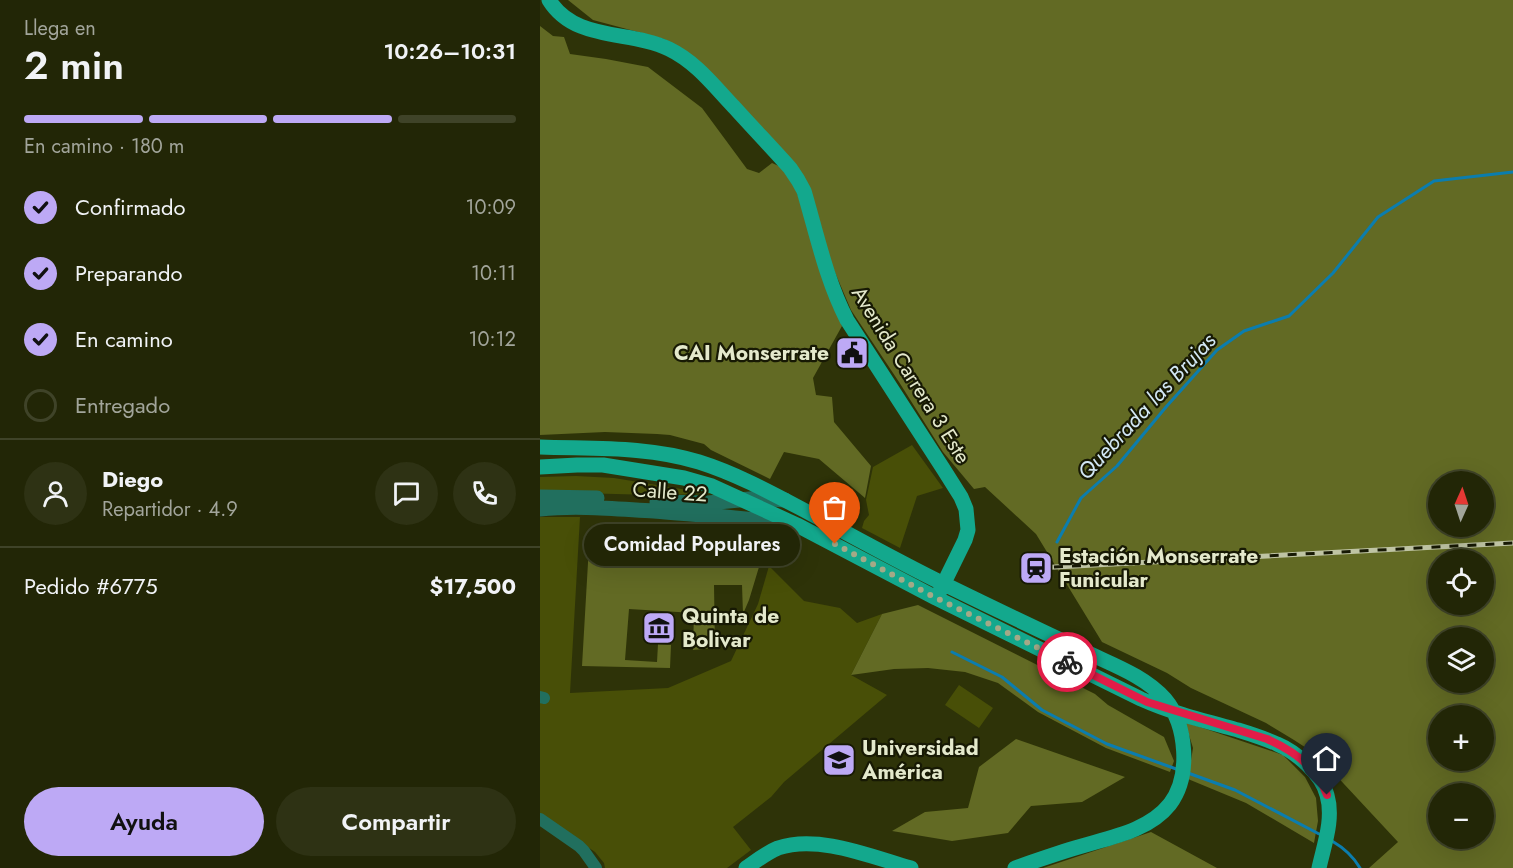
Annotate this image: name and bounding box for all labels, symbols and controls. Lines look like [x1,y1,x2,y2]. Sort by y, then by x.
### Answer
text: Llega en [24,14,96,43]
text: 10:26–10:31 [383,35,516,67]
text: 2 min [24,37,124,94]
text: En camino · 180 m [24,132,184,161]
icon: check [24,191,57,224]
text: Confirmado [75,191,185,223]
text: 10:09 [465,193,516,222]
icon: check [24,257,57,290]
text: Preparando [75,257,183,289]
text: 10:11 [471,259,516,288]
street label: Avenida Carrera 3 Este [844,281,978,470]
icon: check [24,323,57,356]
text: En camino [75,323,173,355]
text: 10:12 [469,325,516,354]
water label: Quebrada las Brujas [1069,325,1223,487]
public building icon: CAI Monserrate [834,335,870,371]
place label: CAI Monserrate [674,338,829,368]
text: Entregado [75,389,170,421]
button: person [24,462,87,525]
button: chat [375,462,438,525]
button: phone [453,462,516,525]
text: Diego [102,463,163,495]
north arrow [1428,471,1494,537]
map controls [1428,471,1494,849]
street label: Calle 22 [631,474,709,510]
pin [809,482,860,544]
icon: bag [818,491,851,524]
text: Repartidor · 4.9 [102,495,238,524]
callout: Comidad Populares [583,523,799,565]
text: Comidad Populares [604,530,780,559]
place label: Estación Monserrate Funicular [1059,541,1258,595]
button: locate [1428,549,1494,615]
station icon: Estación Monserrate Funicular [1018,550,1054,586]
text: Pedido #6775 [24,570,158,602]
text: $17,500 [430,570,516,602]
place label: Quinta de Bolivar [682,601,779,655]
museum icon: Quinta de Bolivar [641,610,677,646]
button: layers [1428,627,1494,693]
courier [1037,632,1097,692]
icon: bike [1051,646,1084,679]
button: + [1428,705,1494,771]
place label: Universidad América [861,733,979,787]
pin [1301,733,1352,795]
school or university icon: Universidad América [821,742,857,778]
icon: home [1310,742,1343,775]
button: − [1428,783,1494,849]
button: Ayuda [24,787,264,856]
button: Compartir [276,787,516,856]

